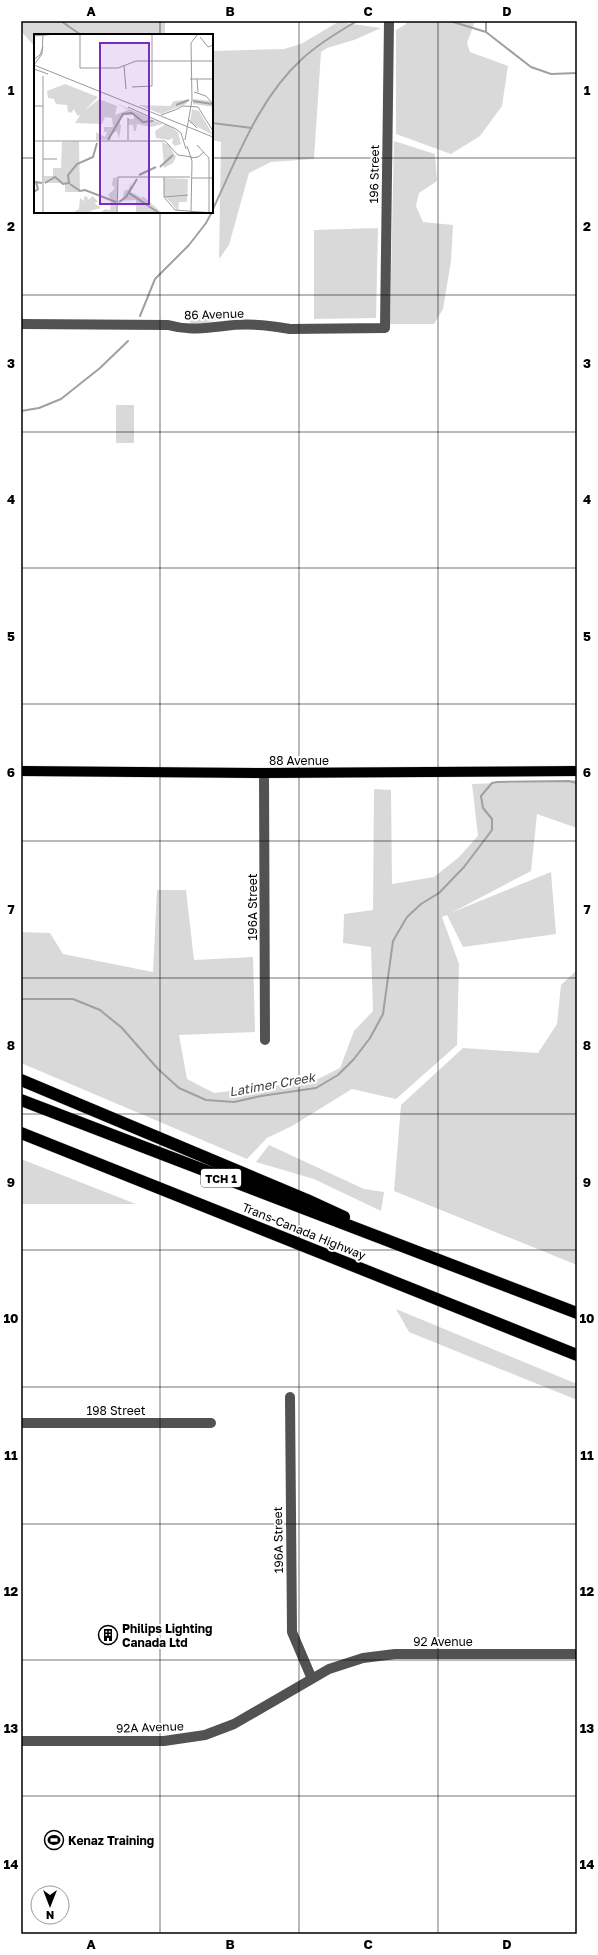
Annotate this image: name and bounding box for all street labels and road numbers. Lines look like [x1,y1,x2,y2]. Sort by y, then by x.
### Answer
street label: 196 Street [366,144,382,204]
street label: 86 Avenue [184,305,244,323]
street label: 88 Avenue [269,753,329,768]
street label: 196A Street [245,873,260,940]
road number: TCH 1 [201,1169,241,1187]
street label: Trans-Canada Highway [240,1199,368,1263]
street label: 198 Street [87,1403,146,1418]
street label: 196A Street [270,1506,286,1574]
street label: 92 Avenue [413,1634,473,1649]
street label: 92A Avenue [116,1718,184,1736]

